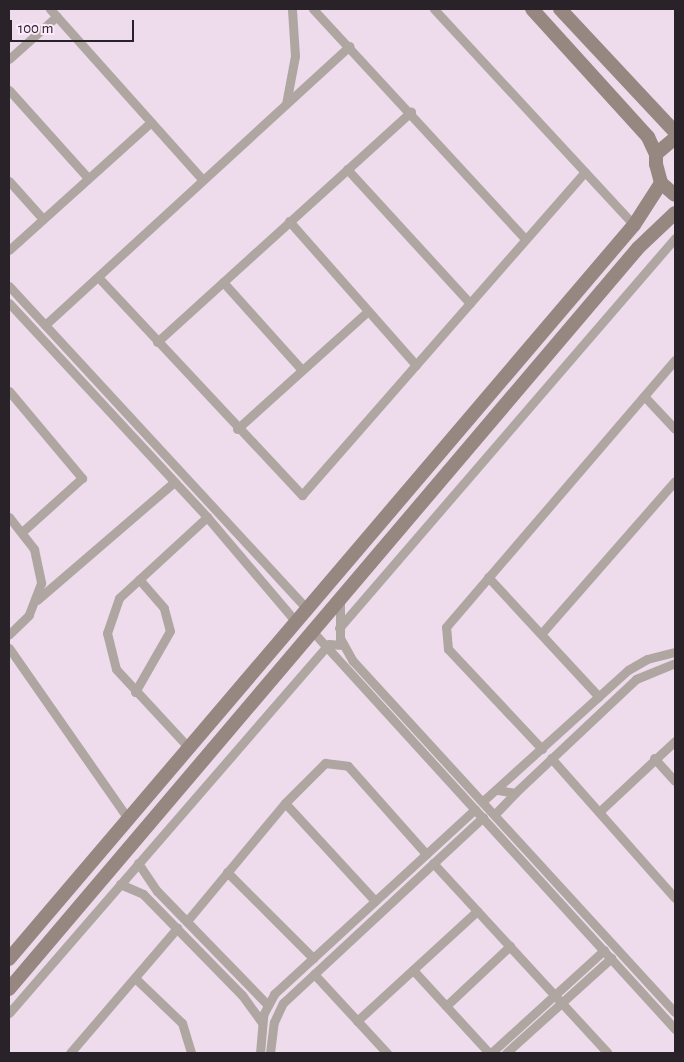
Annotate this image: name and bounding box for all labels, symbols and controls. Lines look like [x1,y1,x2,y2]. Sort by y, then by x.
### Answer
scale bar [12,10,136,42]
text: 100 m [18,21,53,36]

